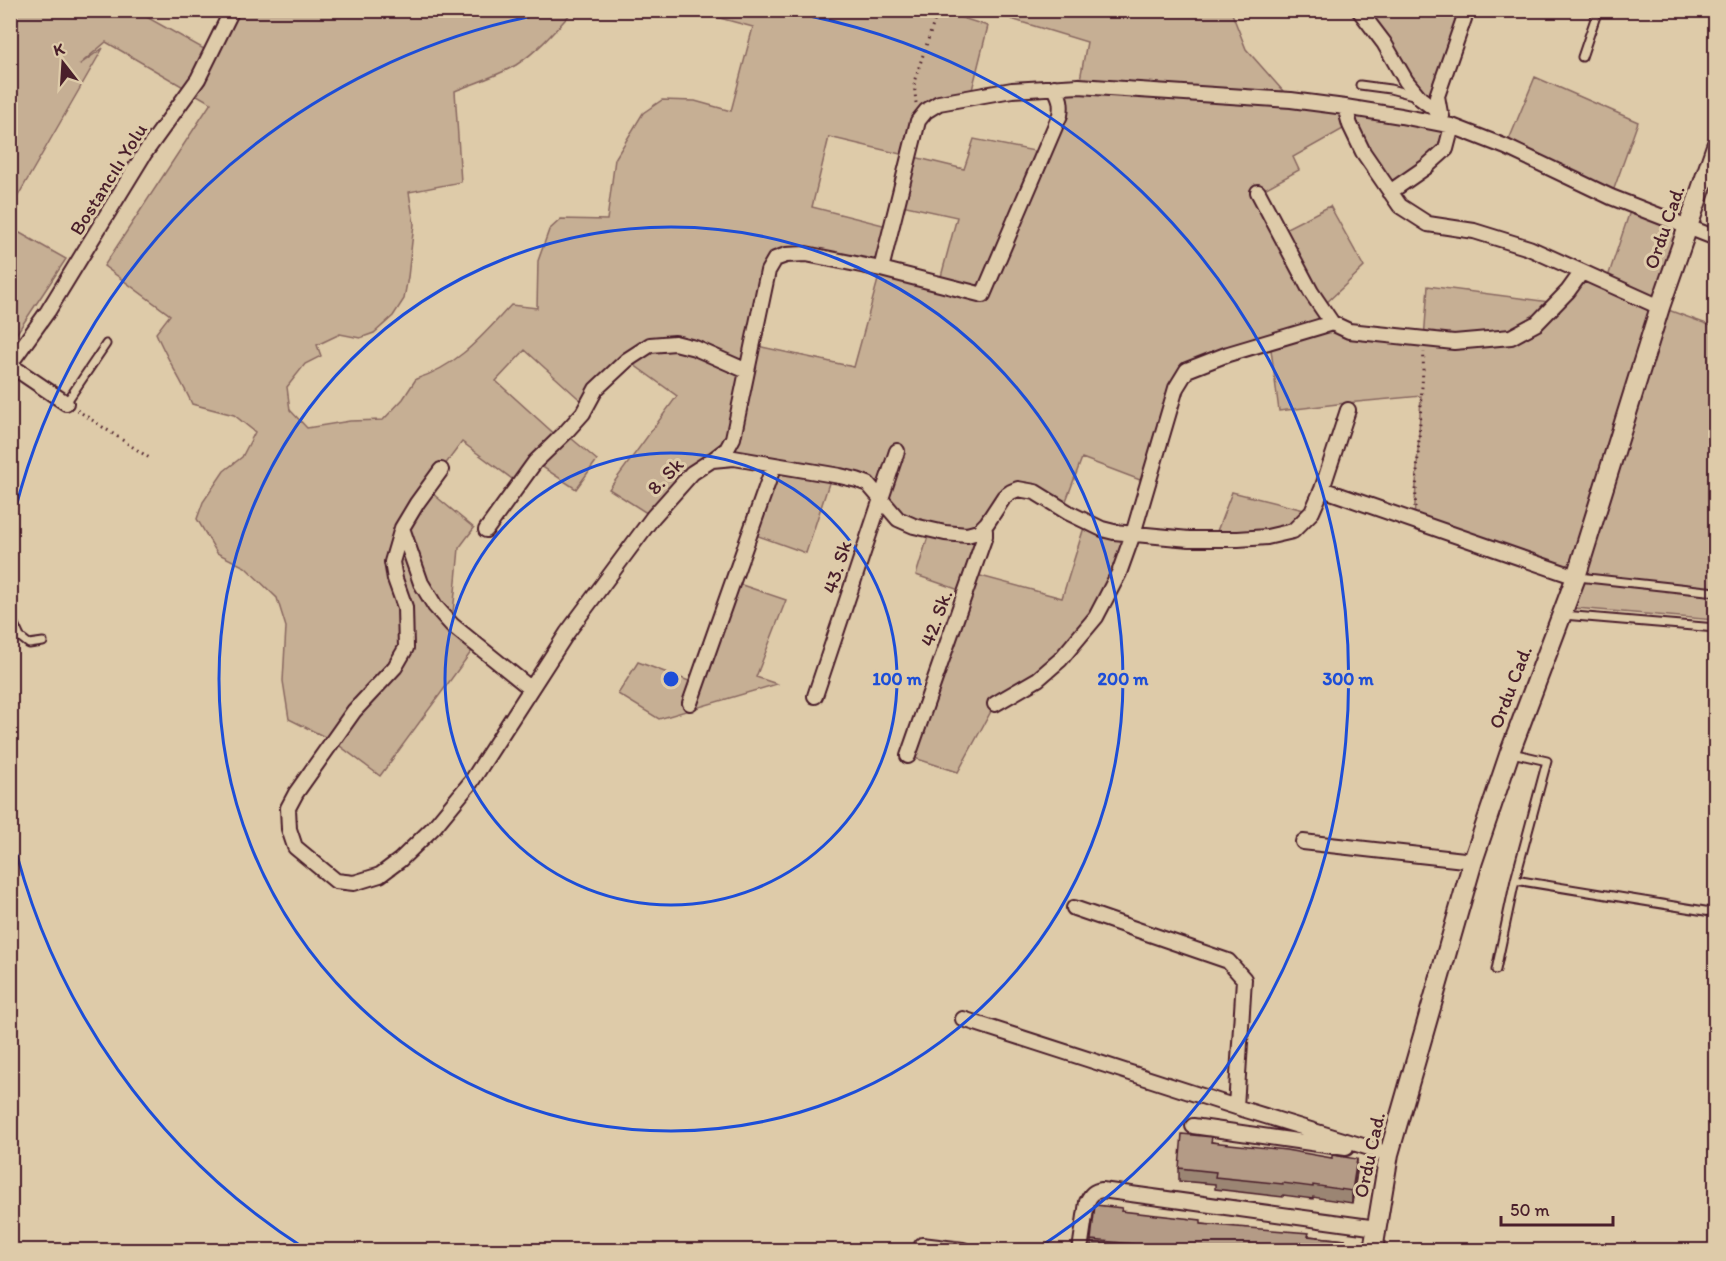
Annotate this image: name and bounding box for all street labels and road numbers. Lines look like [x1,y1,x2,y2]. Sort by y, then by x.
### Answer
street label: Bostancılı Yolu [64,119,152,239]
street label: Ordu Cad. [1638,182,1690,272]
street label: 8. Sk [642,452,689,499]
street label: 43. Sk [817,537,857,596]
street label: 42. Sk. [915,586,957,650]
street label: Ordu Cad. [1483,642,1537,732]
street label: Ordu Cad. [1348,1110,1390,1200]

